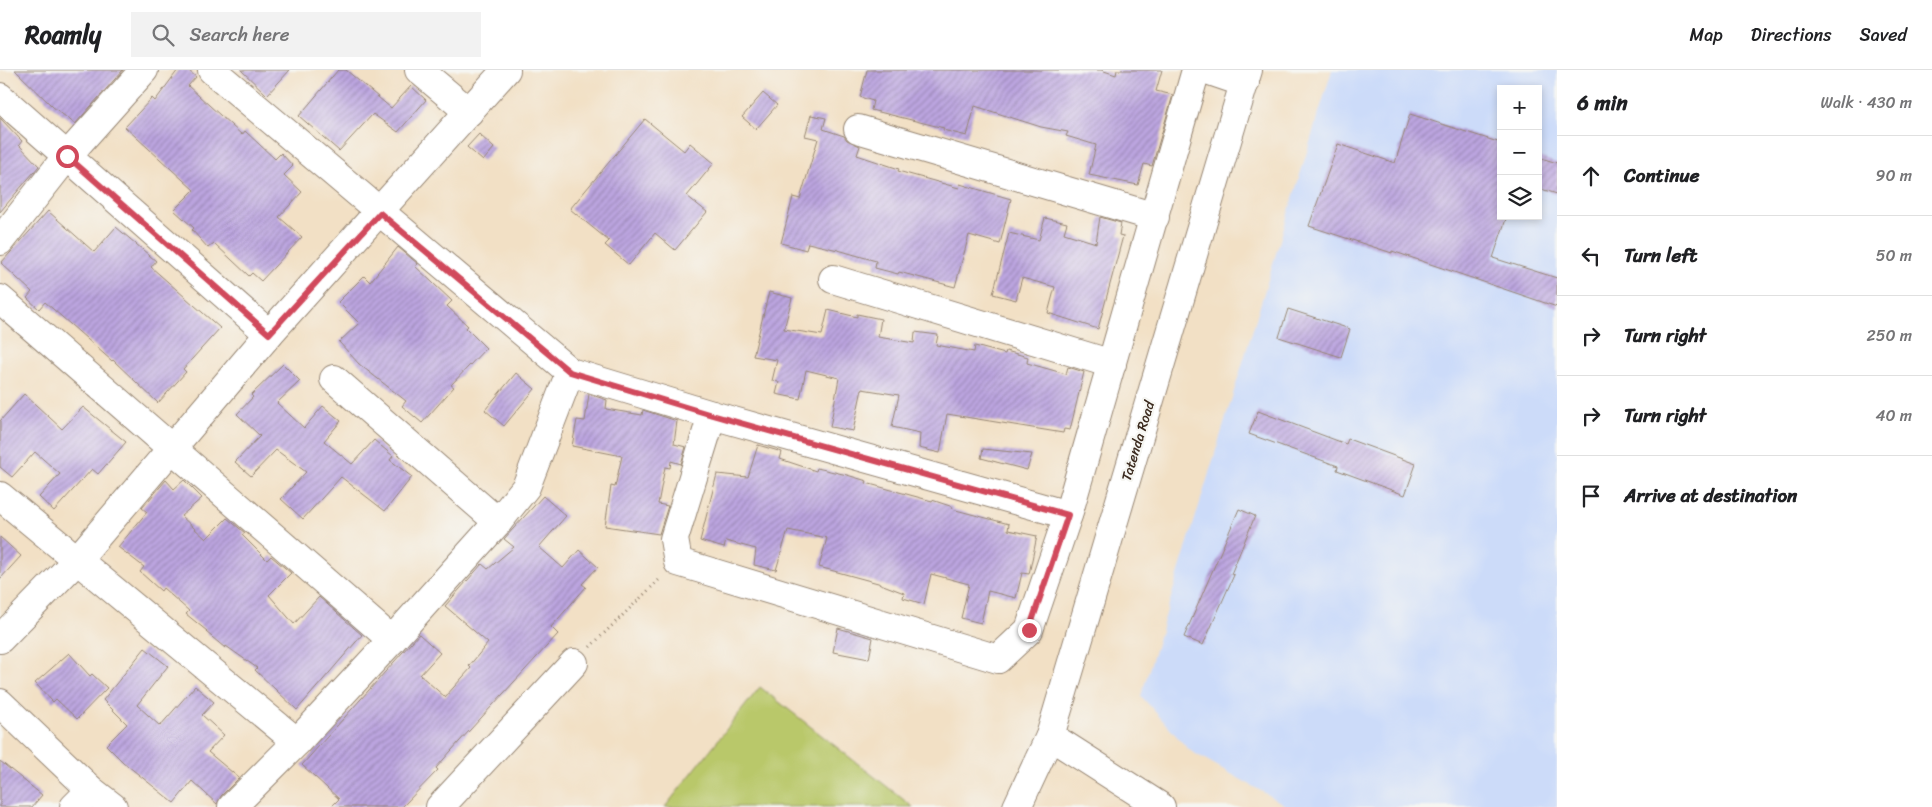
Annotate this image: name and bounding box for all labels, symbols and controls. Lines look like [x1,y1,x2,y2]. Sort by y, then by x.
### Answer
search box [131,12,481,57]
text: Roamly [25,14,101,56]
text: Search here [189,18,289,51]
text: Map [1690,19,1723,51]
text: Directions [1751,19,1832,51]
text: Saved [1860,19,1907,51]
icon: search [149,21,177,49]
text: 6 min [1577,84,1628,122]
map controls [1497,85,1542,220]
button: + [1497,85,1542,130]
text: Walk · 430 m [1821,88,1912,117]
button: − [1497,130,1542,175]
route start [56,145,79,168]
text: Continue [1624,159,1700,192]
text: 90 m [1876,161,1912,190]
icon: ahead [1577,162,1605,190]
button: layers [1497,175,1542,220]
text: Turn left [1624,239,1697,272]
text: 50 m [1876,241,1912,270]
icon: left [1577,242,1605,270]
text: Turn right [1624,319,1706,352]
text: 250 m [1866,321,1912,350]
icon: right [1577,322,1605,350]
street label: Tatenda Road [1114,396,1162,484]
text: Turn right [1624,399,1706,432]
text: 40 m [1875,401,1912,430]
icon: right [1577,402,1605,430]
text: Arrive at destination [1624,479,1797,512]
icon: arrive [1577,482,1605,510]
route end [1018,619,1041,642]

